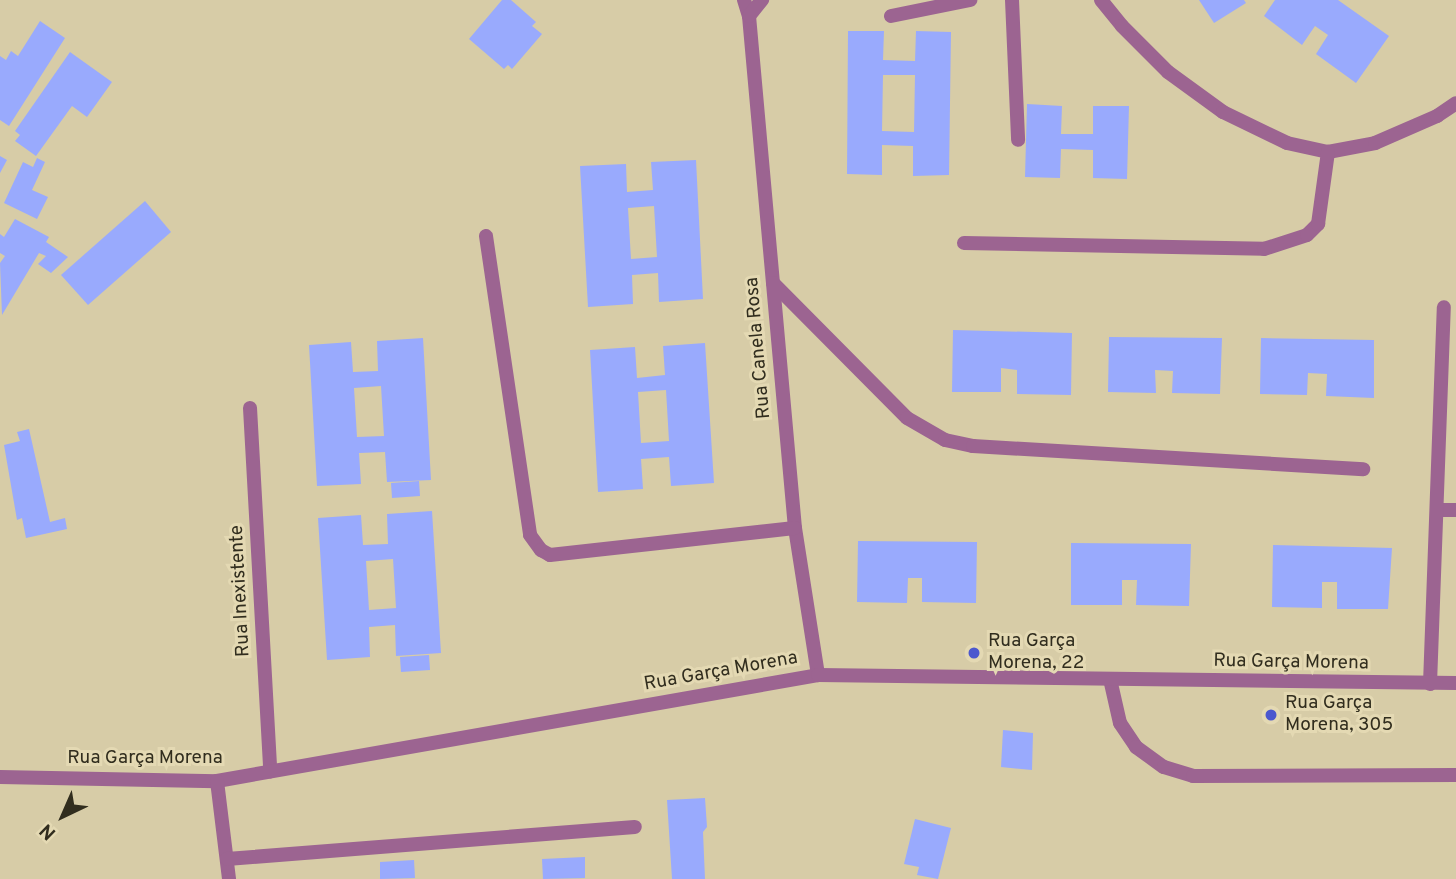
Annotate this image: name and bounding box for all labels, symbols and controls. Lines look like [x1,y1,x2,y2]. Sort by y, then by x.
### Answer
street label: Rua Canela Rosa [741,276,777,420]
street label: Rua Inexistente [226,524,256,658]
place label: Rua Garça Morena, 22 [988,631,1084,675]
marker: Rua Garça Morena, 22 [966,645,982,661]
street label: Rua Garça Morena [642,647,800,697]
street label: Rua Garça Morena [1213,650,1369,676]
place label: Rua Garça Morena, 305 [1285,693,1393,737]
marker: Rua Garça Morena, 305 [1263,707,1279,723]
street label: Rua Garça Morena [67,748,223,770]
north arrow [28,781,98,851]
text: N [35,818,62,844]

